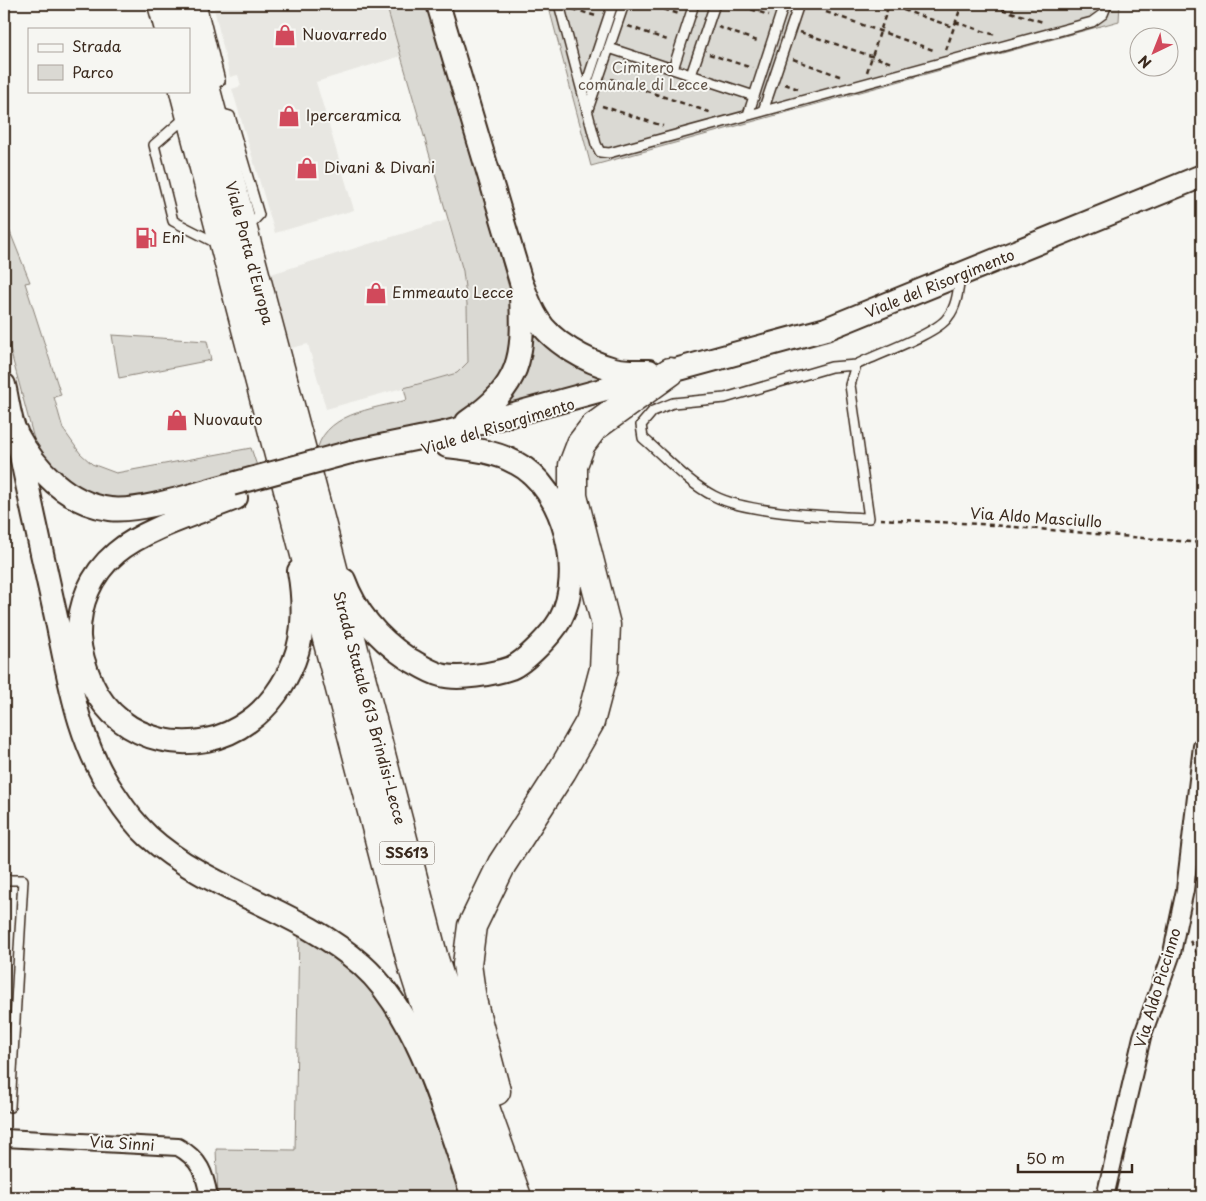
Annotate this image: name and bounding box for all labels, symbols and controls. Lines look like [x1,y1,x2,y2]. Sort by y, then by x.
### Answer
shop icon: Nuovarredo [272,22,298,48]
place label: Nuovarredo [302,22,387,45]
legend [28,28,190,92]
north arrow [1128,28,1178,78]
text: Strada [72,34,122,57]
text: N [1134,50,1156,73]
park label: Cimitero comunale di Lecce [578,55,708,95]
text: Parco [72,60,114,83]
shop icon: Iperceramica [276,103,302,129]
place label: Iperceramica [306,103,402,126]
shop icon: Divani & Divani [294,155,320,181]
place label: Divani & Divani [324,155,435,178]
street label: Viale Porta d'Europa [220,178,281,328]
fuel station icon: Eni [133,225,159,251]
place label: Eni [162,225,185,248]
street label: Viale del Risorgimento [861,242,1018,323]
shop icon: Emmeauto Lecce [363,280,389,306]
place label: Emmeauto Lecce [392,280,514,303]
street label: Viale del Risorgimento [418,391,577,460]
shop icon: Nuovauto [164,407,190,433]
place label: Nuovauto [193,407,263,430]
street label: Via Aldo Masciullo [969,500,1103,533]
street label: Strada Statale 613 Brindisi-Lecce [328,588,413,827]
road number: SS613 [380,841,434,864]
street label: Via Aldo Piccinno [1127,925,1186,1050]
street label: Via Sinni [89,1129,155,1156]
scale bar [1018,1141,1132,1173]
text: 50 m [1026,1146,1065,1169]

